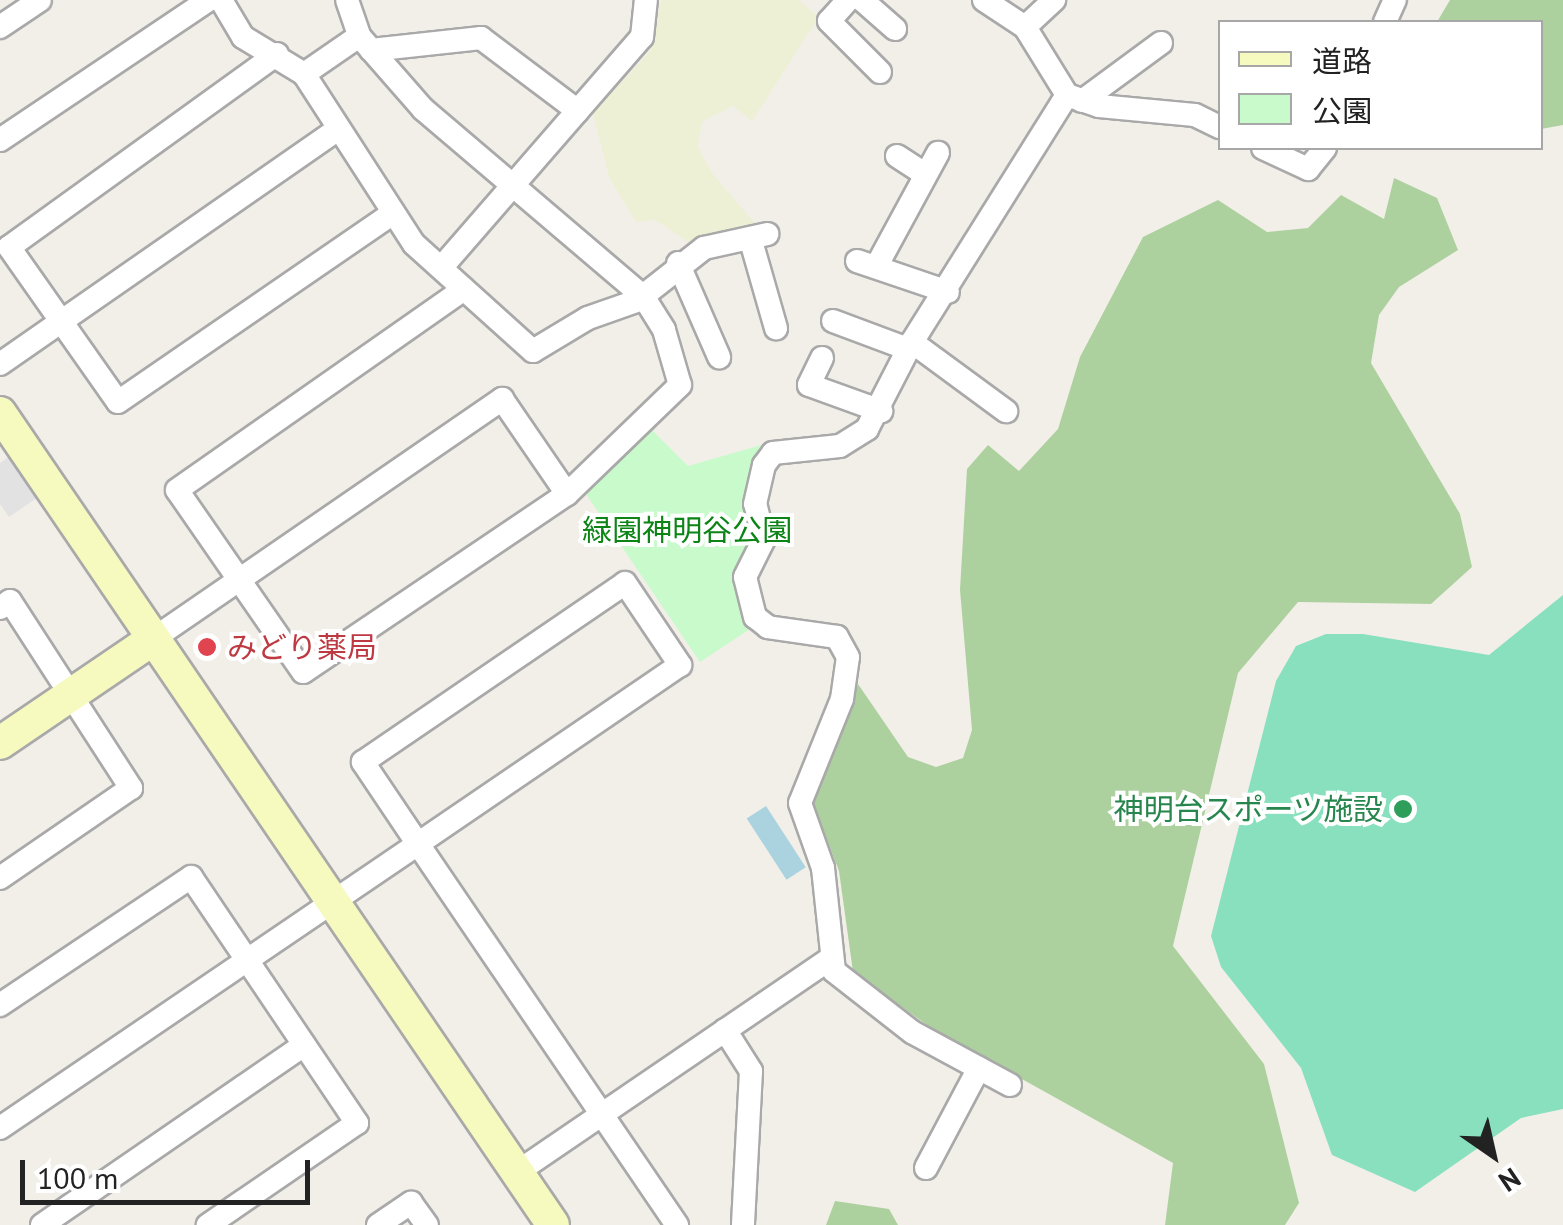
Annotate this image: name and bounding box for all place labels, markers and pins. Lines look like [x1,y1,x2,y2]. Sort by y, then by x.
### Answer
place label: みどり薬局 [227,629,377,665]
marker: みどり薬局 [196,636,218,658]
place label: 神明台スポーツ施設 [1113,791,1383,827]
marker: 神明台スポーツ施設 [1392,798,1414,820]

